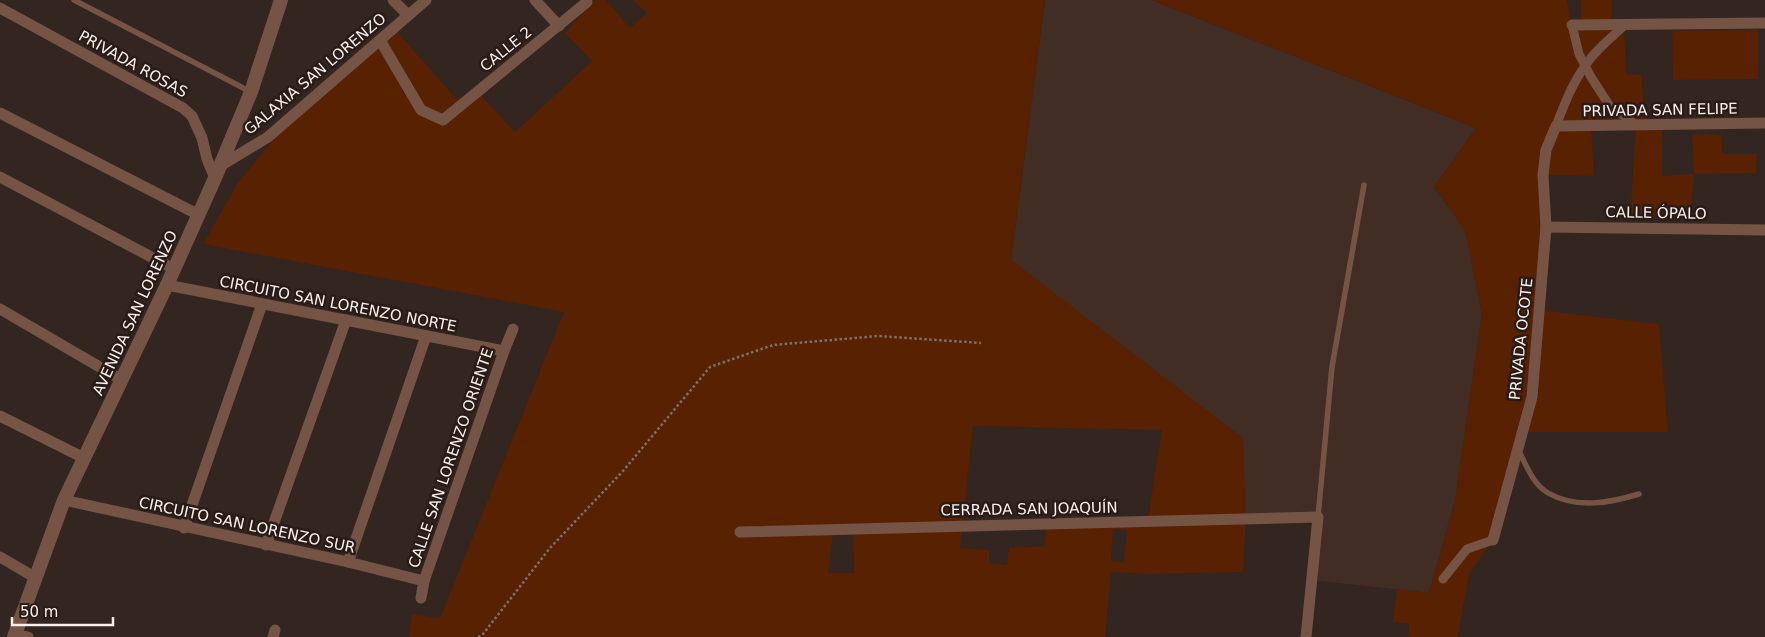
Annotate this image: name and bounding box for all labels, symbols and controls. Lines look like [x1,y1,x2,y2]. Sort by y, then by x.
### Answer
street label: GALAXIA SAN LORENZO [240,9,390,139]
street label: CALLE 2 [477,23,535,75]
street label: PRIVADA ROSAS [75,27,191,101]
street label: PRIVADA SAN FELIPE [1582,100,1738,120]
street label: CALLE ÓPALO [1605,202,1707,223]
street label: AVENIDA SAN LORENZO [89,228,181,398]
street label: CIRCUITO SAN LORENZO NORTE [218,272,458,336]
street label: PRIVADA OCOTE [1506,277,1536,401]
street label: CALLE SAN LORENZO ORIENTE [405,346,497,570]
street label: CIRCUITO SAN LORENZO SUR [137,493,357,557]
street label: CERRADA SAN JOAQUÍN [940,497,1118,520]
scale bar [12,594,114,626]
text: 50 m [20,603,58,621]

